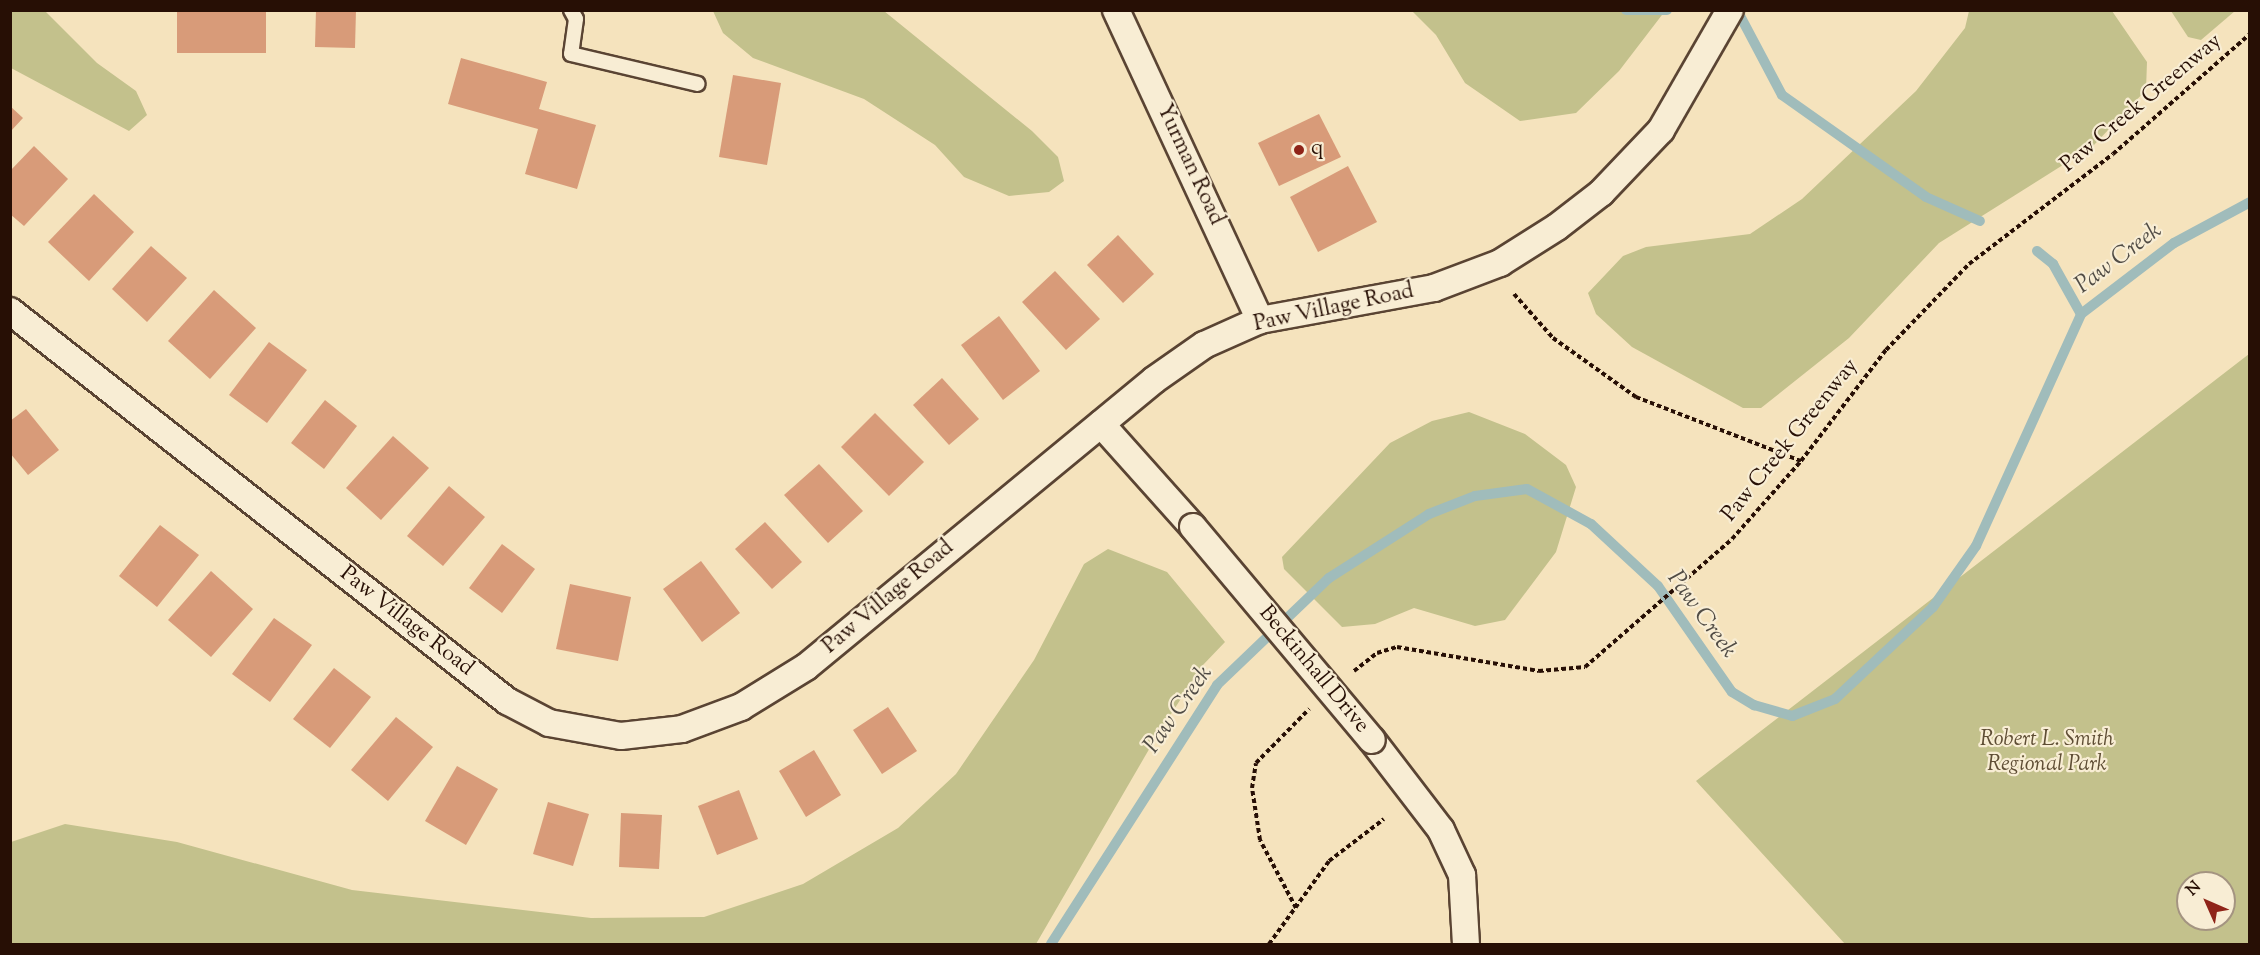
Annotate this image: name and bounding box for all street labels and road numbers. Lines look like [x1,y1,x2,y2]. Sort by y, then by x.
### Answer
street label: Paw Creek Greenway [2056,29,2228,179]
street label: Yurman Road [1149,100,1229,230]
street label: Paw Village Road [1252,279,1416,339]
street label: Paw Creek Greenway [1717,354,1865,528]
street label: Paw Village Road [818,536,960,660]
street label: Paw Village Road [334,561,478,683]
street label: Beckinhall Drive [1252,601,1374,739]

